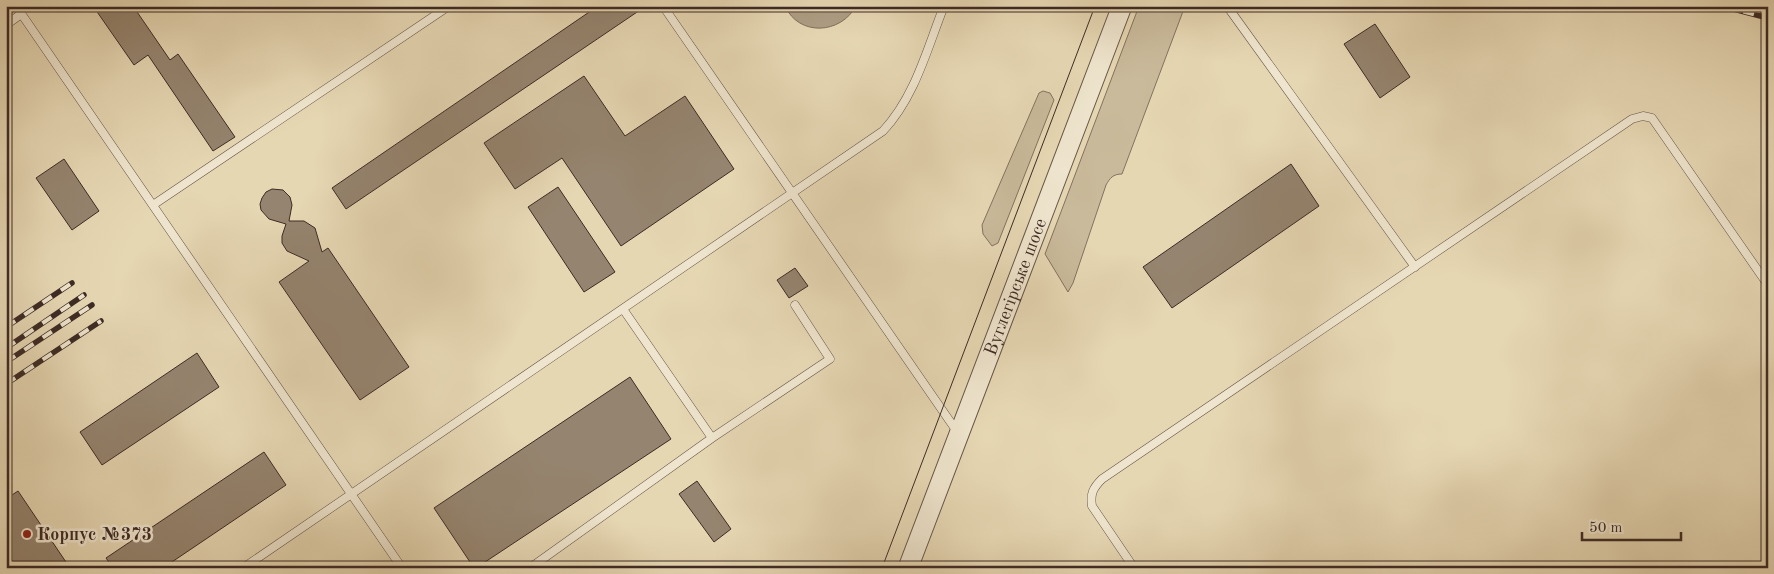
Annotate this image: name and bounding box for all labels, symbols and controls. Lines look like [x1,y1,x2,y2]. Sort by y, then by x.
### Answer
street label: Вуглегірське шосе [982,216,1050,358]
scale bar [1582,509,1680,541]
text: 50 m [1589,521,1623,536]
place label: Корпус №373 [37,526,152,544]
marker: Корпус №373 [21,528,33,540]

